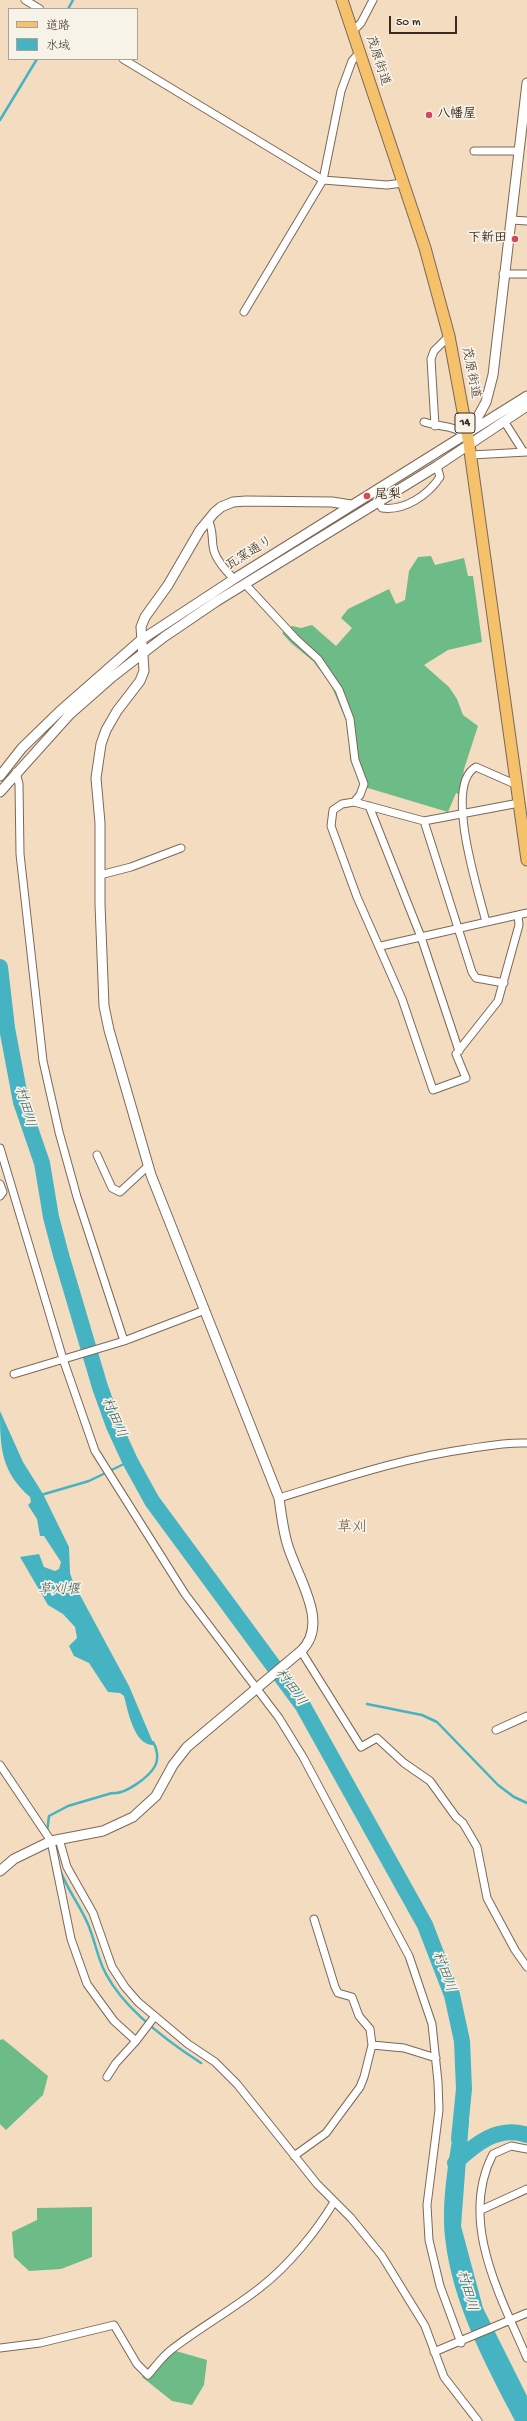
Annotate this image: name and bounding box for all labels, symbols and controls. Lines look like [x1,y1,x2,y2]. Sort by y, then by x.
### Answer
legend [8,8,138,60]
scale bar [391,8,459,34]
text: 50 m [396,16,421,30]
text: 道路 [46,20,70,34]
street label: 茂原街道 [362,34,392,88]
text: 水域 [46,40,70,54]
place label: 八幡屋 [437,107,476,123]
marker: 八幡屋 [424,110,434,120]
place label: 下新田 [468,231,507,247]
marker: 下新田 [510,234,520,244]
street label: 茂原街道 [457,346,483,400]
road number: 14 [455,413,475,433]
place label: 尾梨 [375,488,401,504]
marker: 尾梨 [362,491,372,501]
street label: 瓦窯通り [224,534,276,574]
water label: 村田川 [10,1084,38,1130]
water label: 村田川 [97,1395,129,1441]
district label: 草刈 [337,1520,367,1538]
water label: 草刈堰 [38,1583,80,1599]
water label: 村田川 [271,1666,309,1710]
water label: 村田川 [428,1949,458,1995]
water label: 村田川 [452,2269,480,2313]

